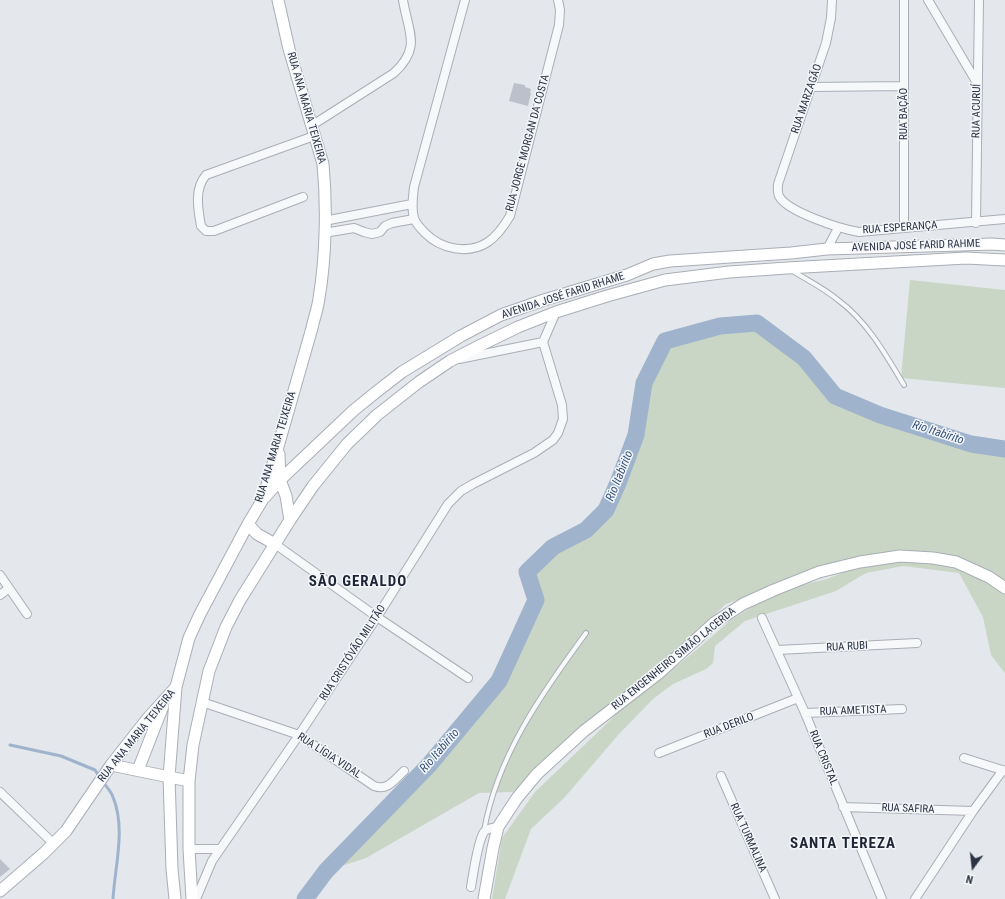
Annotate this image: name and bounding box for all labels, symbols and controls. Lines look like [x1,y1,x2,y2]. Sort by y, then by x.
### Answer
street label: RUA ANA MARIA TEIXEIRA [284,51,328,165]
street label: RUA MARZAGÃO [789,62,825,136]
street label: RUA JORGE MORGAN DA COSTA [503,73,553,213]
street label: RUA ACURUÍ [970,84,984,138]
street label: RUA BAÇÃO [897,88,911,140]
street label: RUA ESPERANÇA [862,219,938,237]
street label: AVENIDA JOSÉ FARID RAHME [851,237,981,255]
street label: AVENIDA JOSÉ FARID RHAME [500,270,626,322]
street label: RUA ANA MARIA TEIXEIRA [253,390,299,504]
water label: Rio Itabirito [910,418,966,448]
water label: Rio Itabirito [603,449,637,503]
district label: SÃO GERALDO [309,573,407,591]
street label: RUA CRISTÓVÃO MILITÃO [317,603,389,703]
street label: RUA ENGENHEIRO SIMÃO LACERDA [609,605,739,713]
street label: RUA RUBI [826,639,868,655]
street label: RUA ANA MARIA TEIXEIRA [95,687,179,785]
street label: RUA AMETISTA [819,703,887,719]
street label: RUA DERILO [702,710,756,742]
water label: Rio Itabirito [417,726,463,776]
street label: RUA CRISTAL [806,729,840,787]
street label: RUA LÍGIA VIDAL [295,730,363,782]
street label: RUA TURMALINA [727,801,769,875]
street label: RUA SAFIRA [881,801,935,817]
district label: SANTA TEREZA [790,835,896,853]
north arrow [953,847,993,887]
text: N [965,872,975,886]

